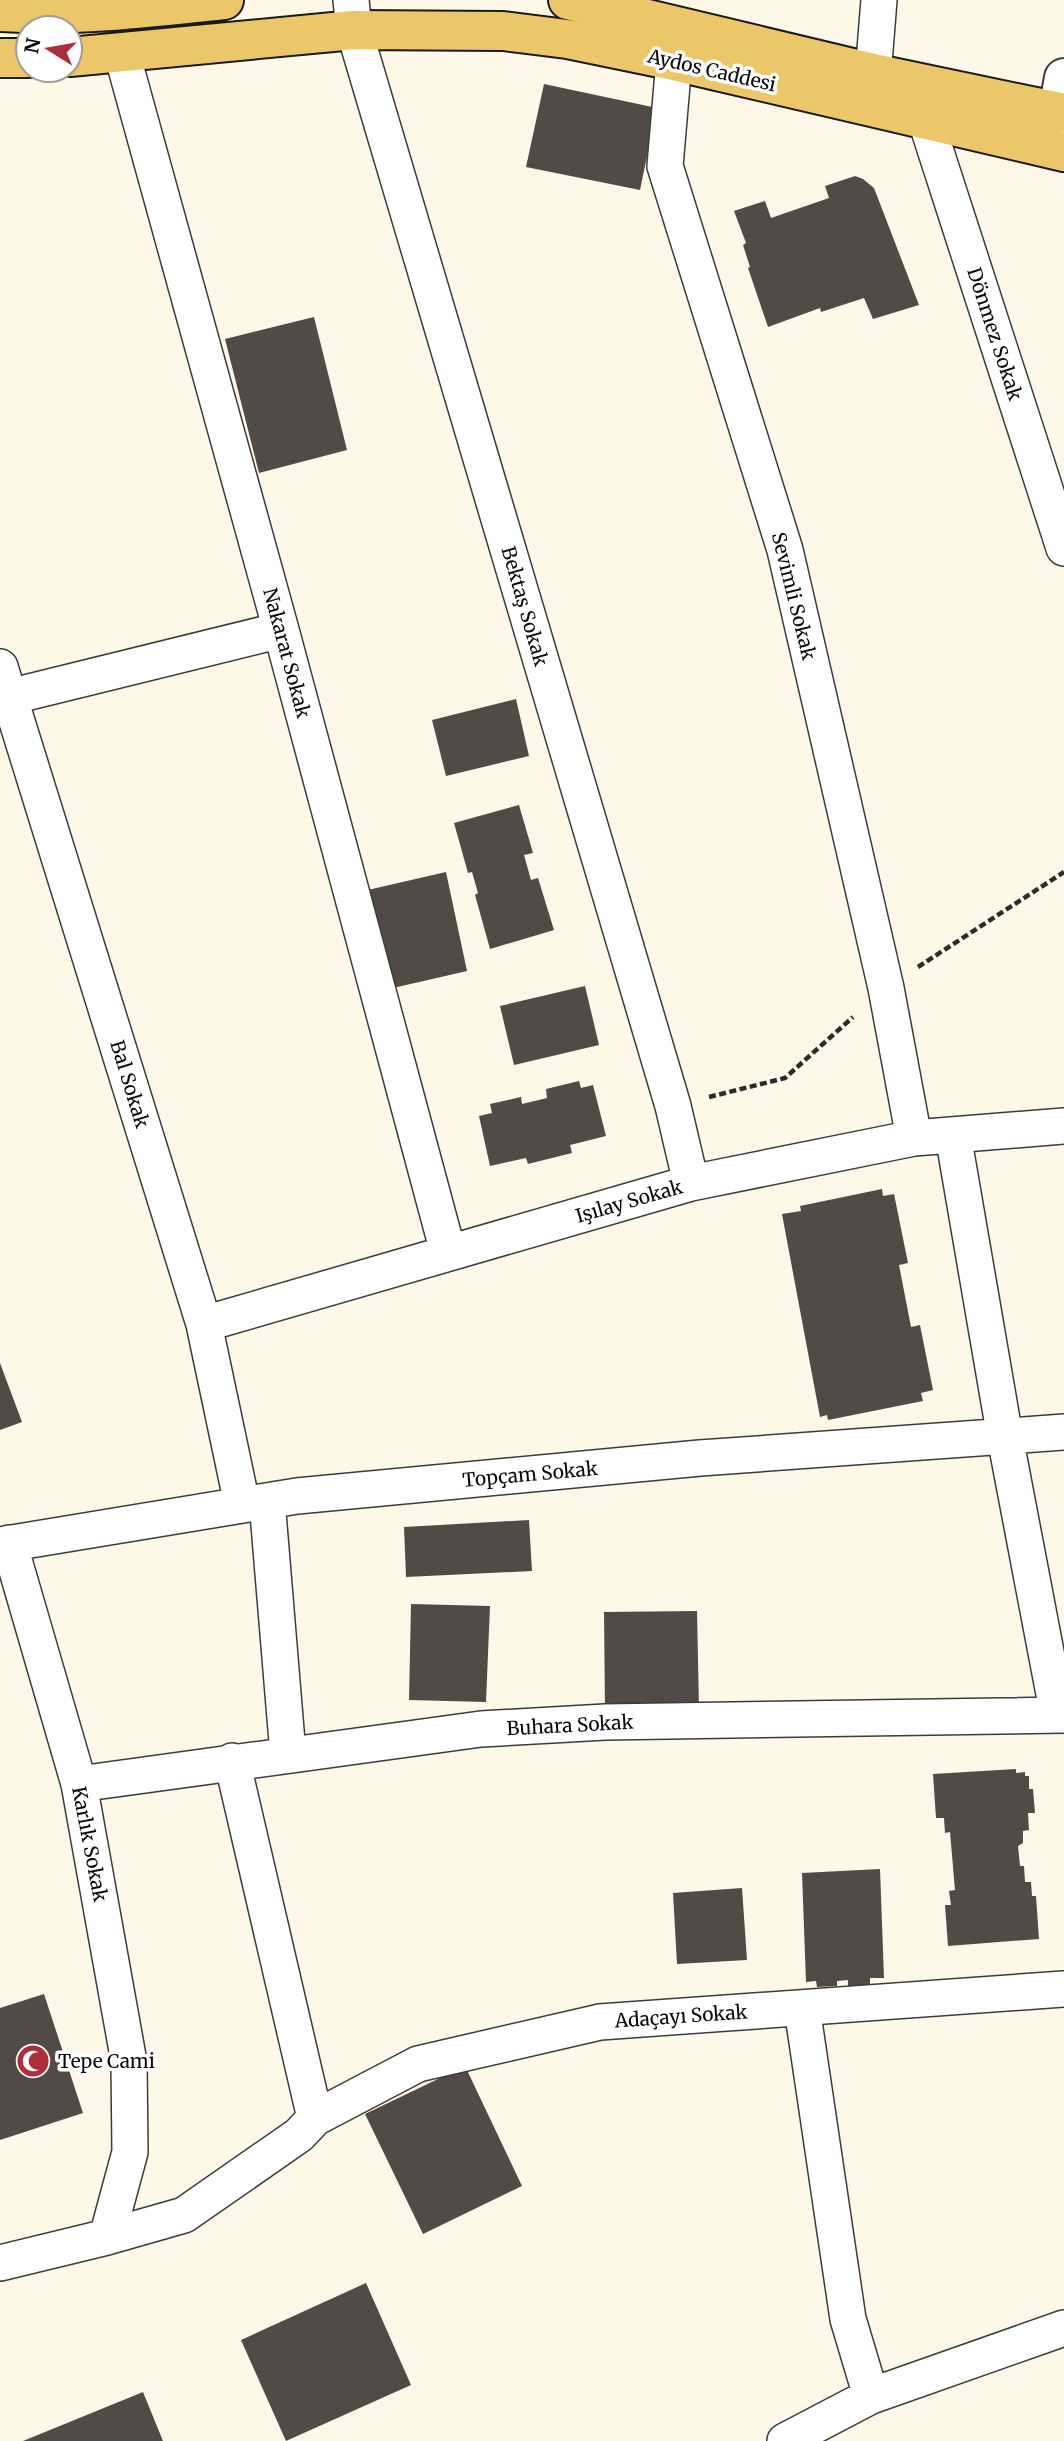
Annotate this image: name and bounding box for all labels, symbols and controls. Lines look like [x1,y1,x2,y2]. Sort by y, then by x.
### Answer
north arrow [14,14,84,84]
text: N [19,36,46,55]
street label: Aydos Caddesi [645,43,778,96]
street label: Dönmez Sokak [962,264,1028,404]
street label: Sevimli Sokak [767,530,821,662]
street label: Bektaş Sokak [496,543,554,669]
street label: Nakarat Sokak [258,585,316,721]
street label: Bal Sokak [105,1037,155,1131]
street label: Işılay Sokak [573,1174,685,1228]
street label: Topçam Sokak [461,1456,599,1492]
street label: Buhara Sokak [506,1710,634,1740]
street label: Karlık Sokak [67,1784,113,1904]
street label: Adaçayı Sokak [613,1999,748,2033]
mosque icon: Tepe Cami [14,2042,52,2080]
place label: Tepe Cami [58,2049,155,2073]

